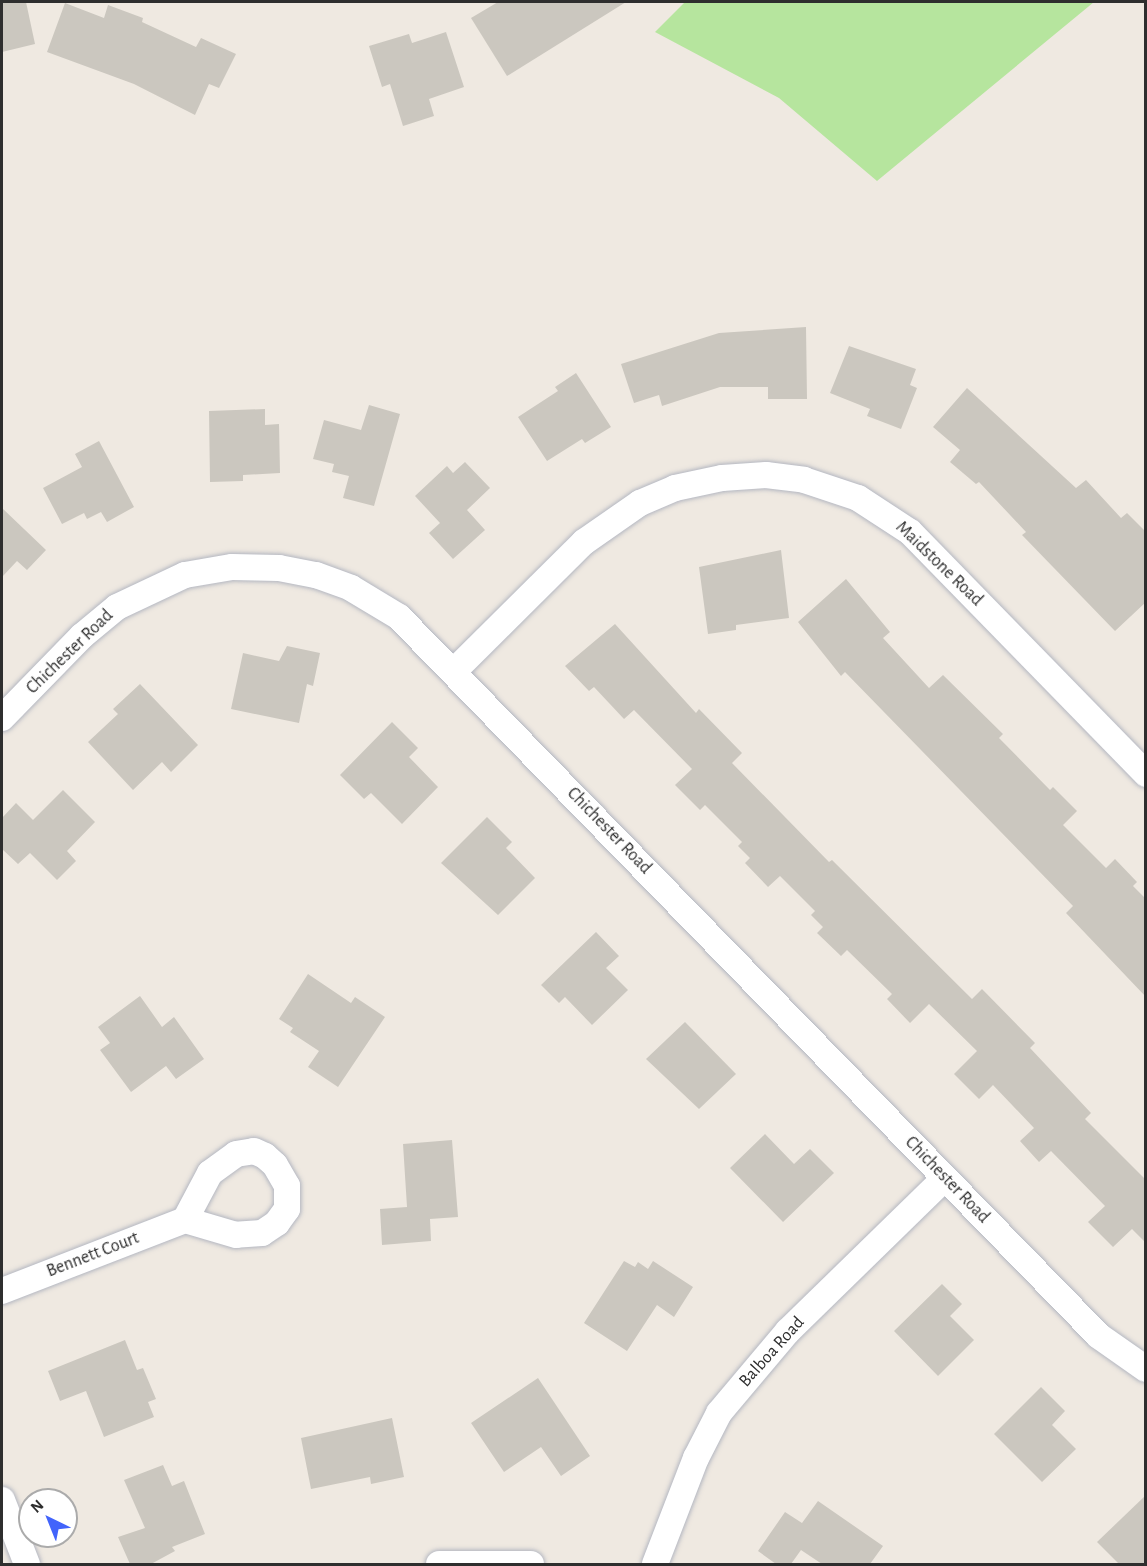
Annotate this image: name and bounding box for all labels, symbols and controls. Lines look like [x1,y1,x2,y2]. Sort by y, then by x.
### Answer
street label: Maidstone Road [891,517,987,611]
street label: Chichester Road [22,605,118,699]
street label: Chichester Road [562,783,656,879]
street label: Chichester Road [900,1132,994,1228]
street label: Bennett Court [44,1227,142,1283]
street label: Balboa Road [735,1312,809,1392]
north arrow [18,1488,78,1548]
text: N [28,1497,47,1516]

